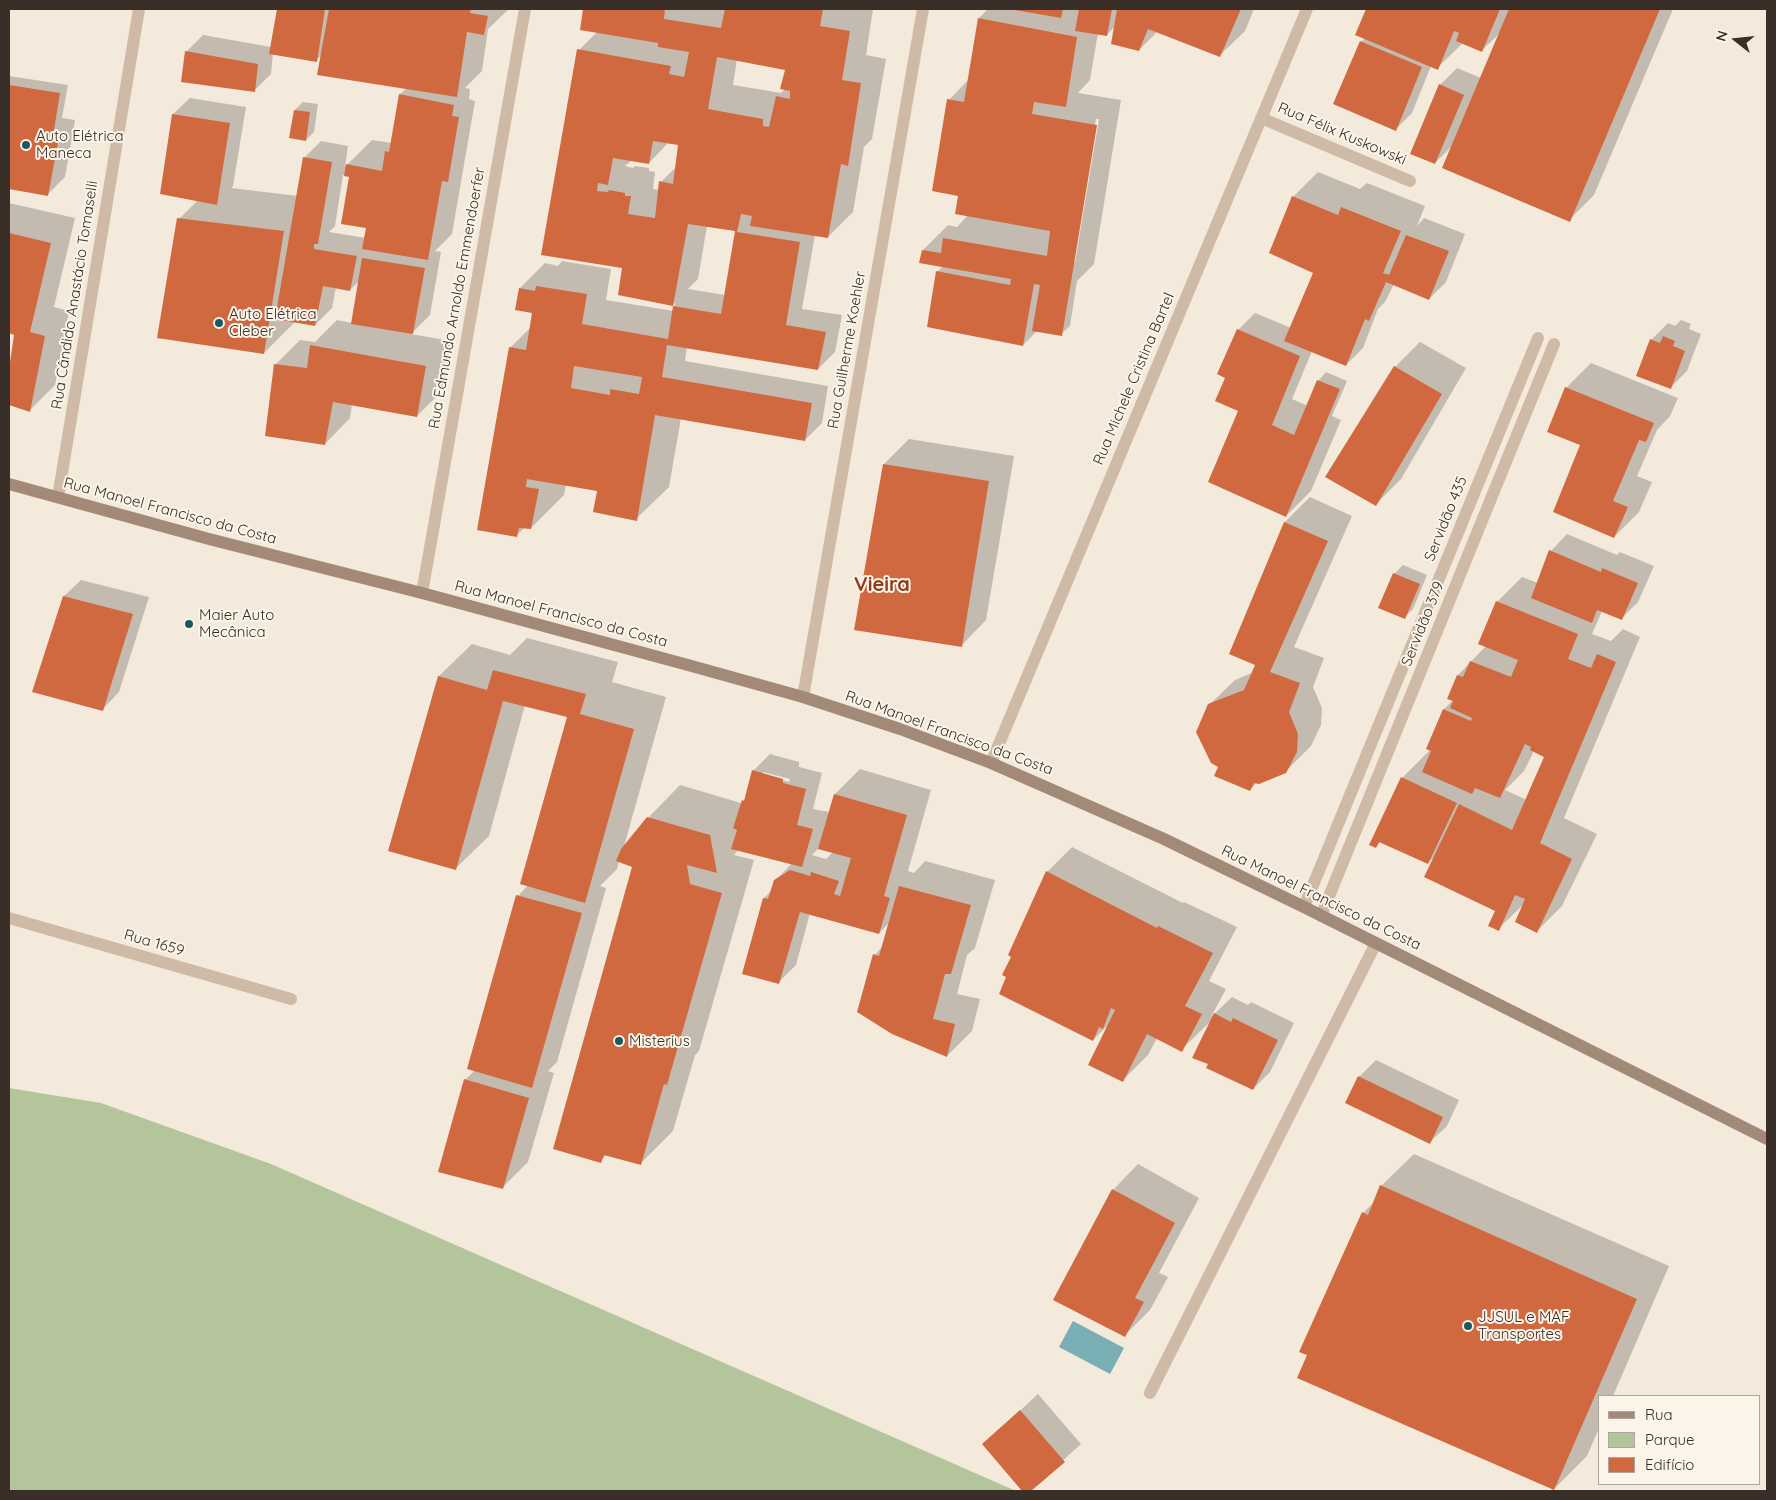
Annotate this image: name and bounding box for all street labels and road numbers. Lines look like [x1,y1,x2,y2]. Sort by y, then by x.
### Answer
street label: Rua Félix Kuskowski [1275,99,1409,169]
street label: Rua Edmundo Arnoldo Emmendoerfer [425,166,489,430]
street label: Rua Cândido Anastácio Tomaselli [48,179,102,411]
street label: Rua Guilherme Koehler [824,270,870,430]
street label: Rua Michele Cristina Bartel [1089,290,1179,468]
street label: Rua Manoel Francisco da Costa [61,474,279,548]
street label: Servidão 435 [1421,474,1471,564]
street label: Rua Manoel Francisco da Costa [452,577,670,651]
street label: Servidão 379 [1398,579,1448,669]
street label: Rua Manoel Francisco da Costa [843,687,1055,779]
street label: Rua Manoel Francisco da Costa [1218,842,1424,954]
street label: Rua 1659 [122,926,186,960]

